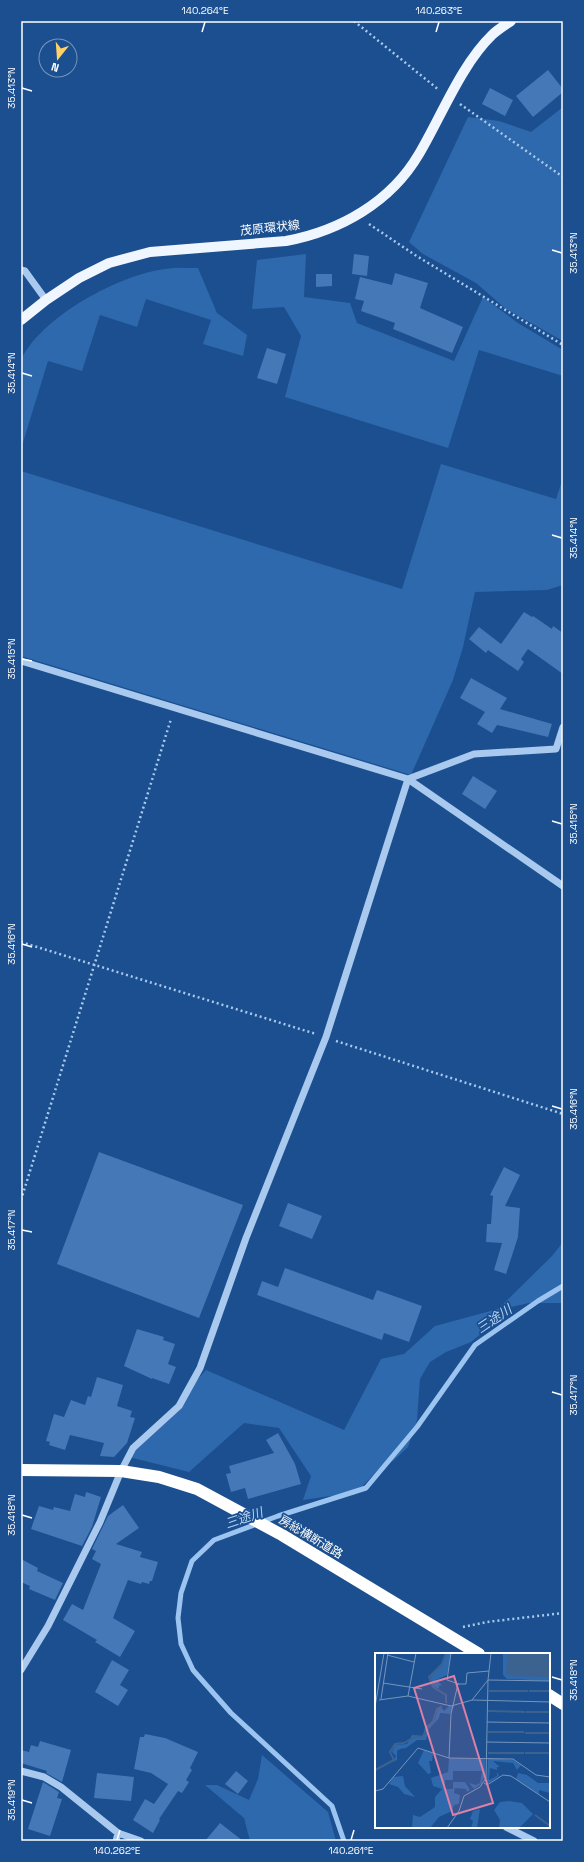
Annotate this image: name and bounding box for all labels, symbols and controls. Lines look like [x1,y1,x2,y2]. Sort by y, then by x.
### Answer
text: 140.264°E [181,4,229,17]
text: 140.263°E [416,4,463,17]
north arrow [38,38,78,78]
text: N [50,60,61,75]
text: 35.413°N [5,67,18,109]
street label: 茂原環状線 [239,217,301,239]
text: 35.413°N [567,232,580,274]
text: 35.414°N [5,352,18,394]
text: 35.414°N [567,517,580,559]
text: 35.415°N [5,638,18,680]
text: 35.415°N [567,803,580,845]
text: 35.416°N [5,923,18,965]
text: 35.416°N [567,1088,580,1130]
text: 35.417°N [5,1210,18,1250]
water label: 三途川 [473,1300,517,1337]
text: 35.417°N [567,1375,580,1415]
text: 35.418°N [5,1494,18,1536]
water label: 三途川 [223,1503,267,1532]
street label: 房総横断道路 [276,1512,346,1562]
inset map [375,1653,550,1828]
text: 35.418°N [567,1659,580,1701]
text: 35.419°N [5,1779,18,1821]
text: 140.262°E [94,1844,141,1857]
text: 140.261°E [329,1844,374,1857]

